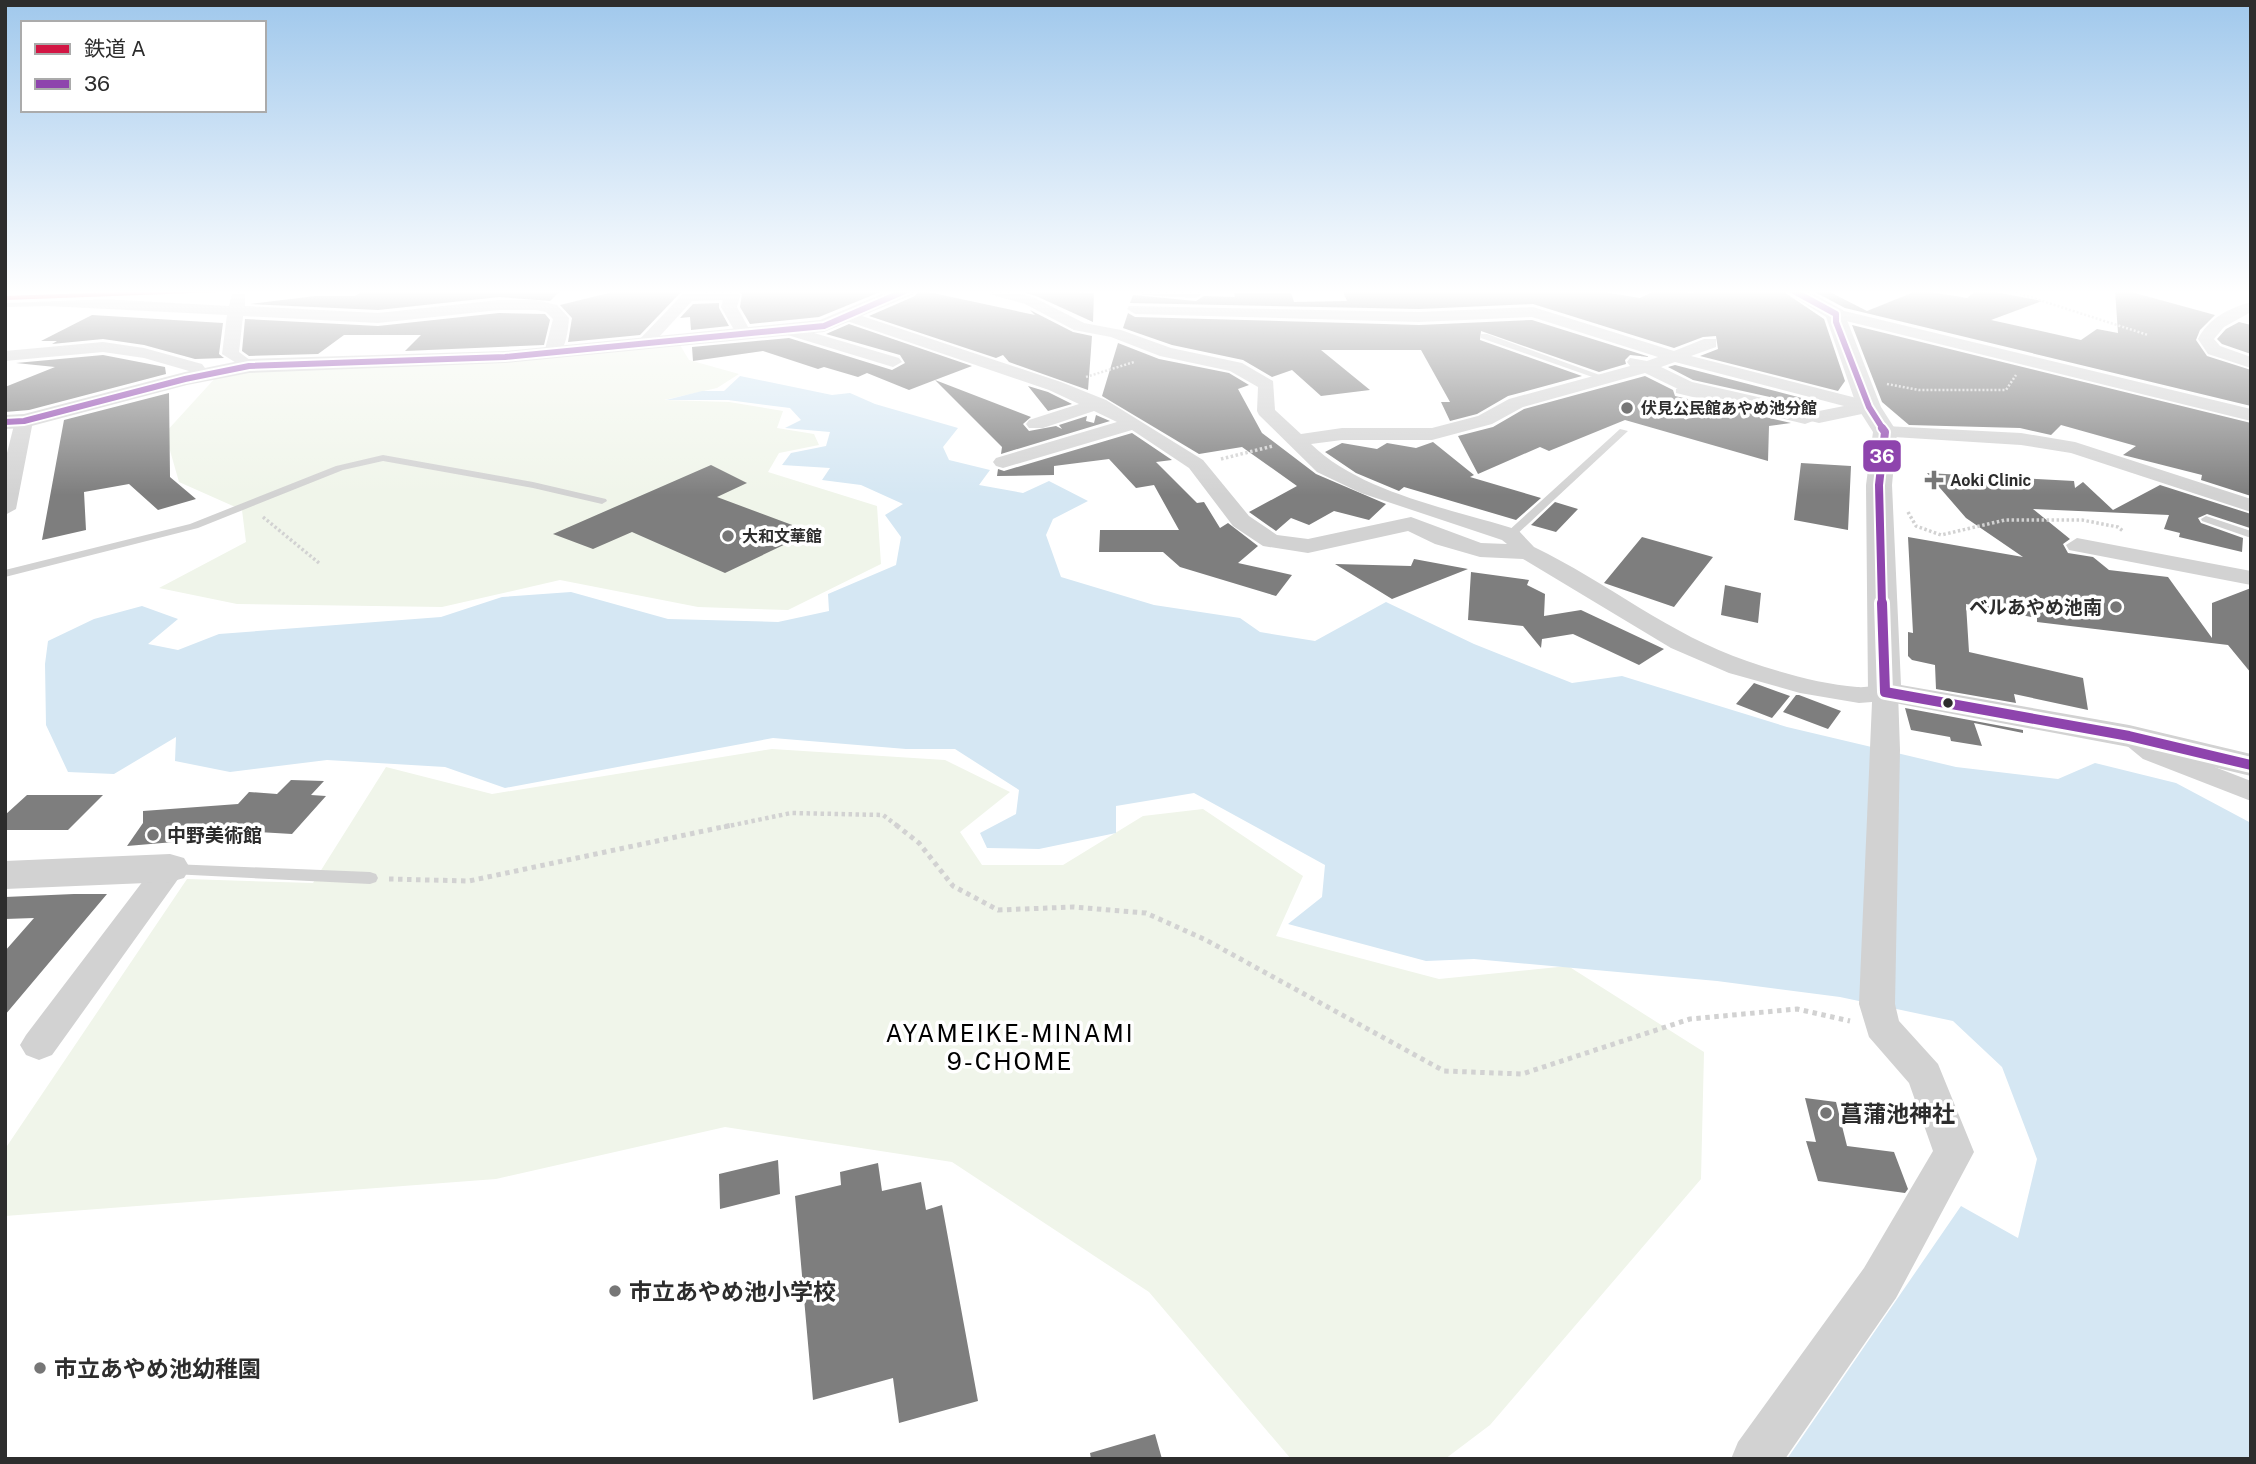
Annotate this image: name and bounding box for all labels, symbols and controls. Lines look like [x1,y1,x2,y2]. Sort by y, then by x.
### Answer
legend [21,21,266,112]
text: 鉄道 A [84,36,146,61]
text: 36 [84,71,110,96]
place label: 伏見公民館あやめ池分館 [1641,399,1817,418]
marker: 伏見公民館あやめ池分館 [1619,400,1635,416]
line badge: 36 [1862,439,1902,473]
text: 36 [1869,445,1895,467]
marker: Aoki Clinic [1924,470,1944,490]
place label: Aoki Clinic [1950,471,2031,490]
place label: 大和文華館 [742,527,822,546]
marker: 大和文華館 [720,528,736,544]
place label: ベルあやめ池南 [1969,596,2102,618]
marker: ベルあやめ池南 [2108,599,2124,615]
unlabelled marker [1941,696,1955,710]
place label: 中野美術館 [167,824,262,846]
marker: 中野美術館 [145,827,161,843]
district label: AYAMEIKE-MINAMI 9-CHOME [885,1019,1135,1075]
place label: 菖蒲池神社 [1840,1100,1955,1127]
marker: 菖蒲池神社 [1818,1105,1834,1121]
place label: 市立あやめ池小学校 [629,1278,836,1305]
marker: 市立あやめ池小学校 [607,1283,623,1299]
place label: 市立あやめ池幼稚園 [54,1355,261,1382]
marker: 市立あやめ池幼稚園 [32,1360,48,1376]

